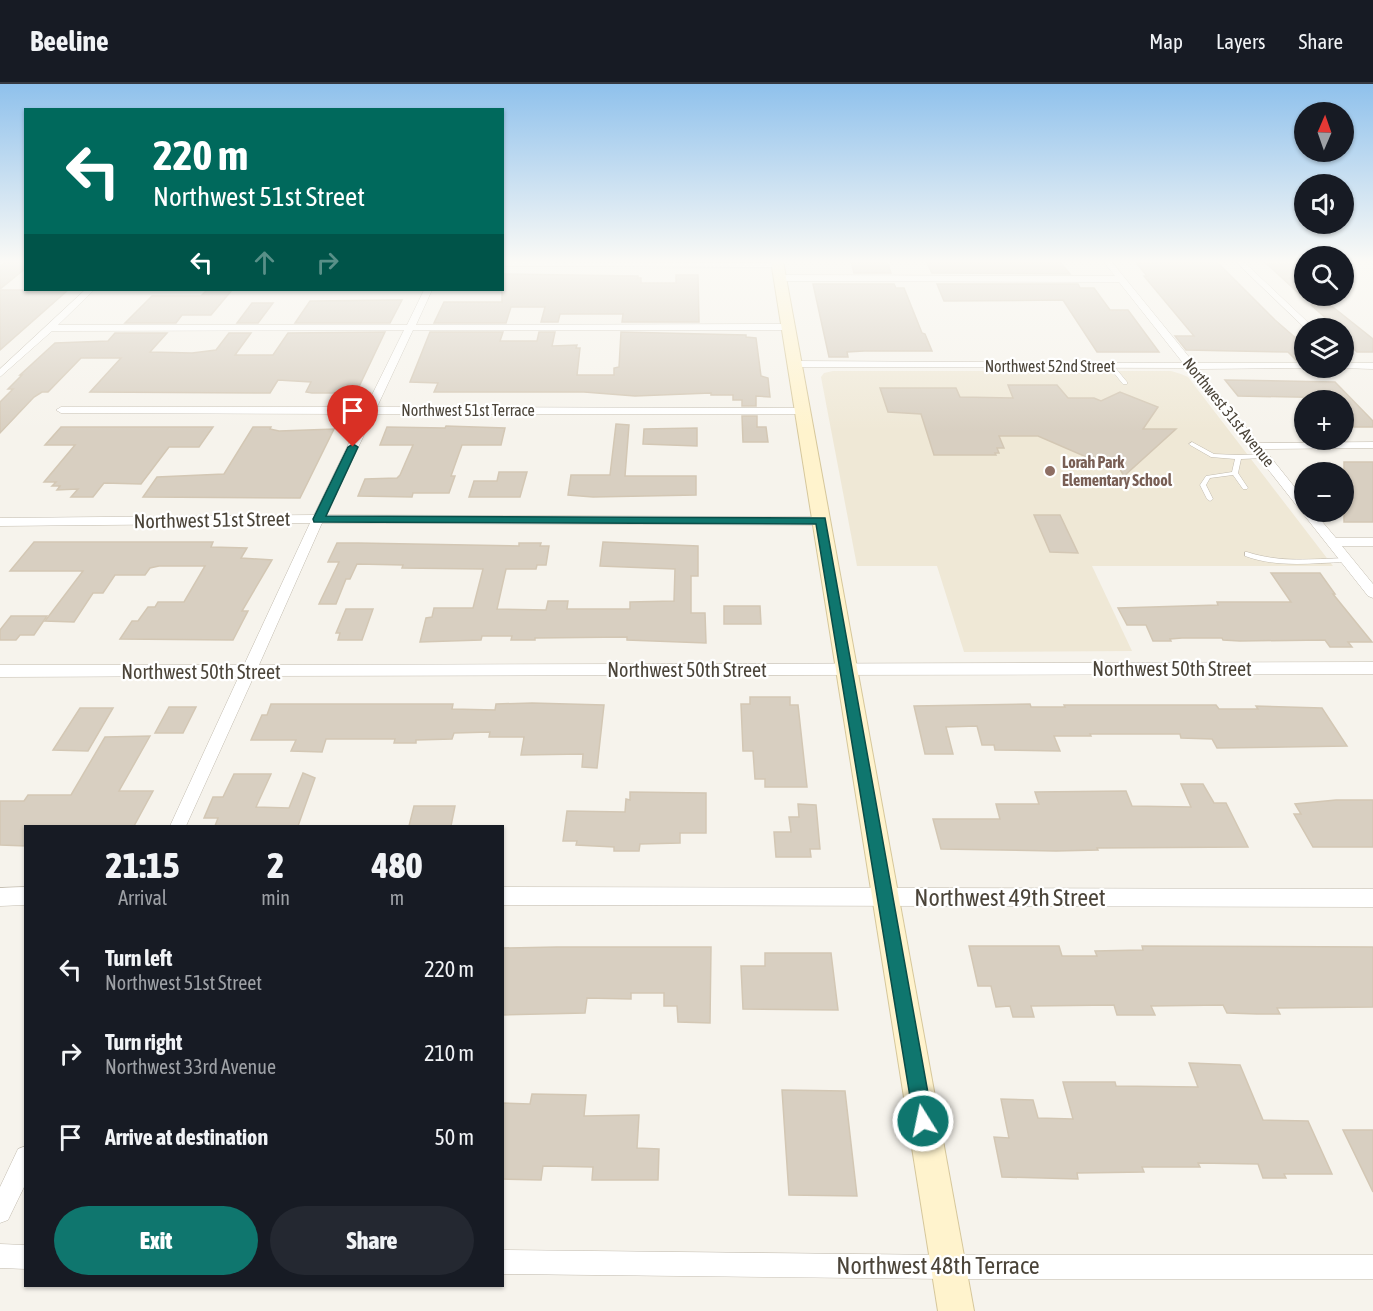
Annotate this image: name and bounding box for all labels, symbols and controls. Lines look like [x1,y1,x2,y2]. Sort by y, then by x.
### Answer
text: Beeline [30,25,109,57]
text: Map [1149,29,1183,53]
text: Layers [1216,29,1266,53]
text: Share [1299,29,1343,53]
north arrow [1294,102,1354,162]
map controls [1294,102,1354,522]
text: 220 m [153,131,248,179]
icon: left [54,132,132,210]
button: sound [1294,174,1354,234]
text: Northwest 51st Street [153,181,365,212]
icon: left [185,246,218,279]
icon: ahead [248,246,281,279]
icon: right [311,246,344,279]
button: search [1294,246,1354,306]
button: layers [1294,318,1354,378]
street label: Northwest 31st Avenue [1180,354,1278,470]
street label: Northwest 52nd Street [985,357,1116,375]
pin [327,385,378,447]
button: + [1294,390,1354,450]
icon: arrive [336,394,369,427]
street label: Northwest 51st Terrace [401,401,535,419]
place label: Lorah Park Elementary School [1062,453,1173,489]
button: − [1294,462,1354,522]
marker: Lorah Park Elementary School [1043,464,1057,478]
street label: Northwest 51st Street [133,507,291,532]
street label: Northwest 50th Street [1092,657,1252,680]
street label: Northwest 50th Street [607,658,767,681]
street label: Northwest 50th Street [121,660,281,683]
text: 21:15 [106,844,180,886]
text: 2 [267,844,284,886]
text: 480 [372,844,422,886]
street label: Northwest 49th Street [914,884,1106,911]
text: Arrival [118,886,167,909]
text: min [261,886,290,909]
text: m [390,886,404,909]
text: Turn left [105,945,172,971]
icon: left [54,953,87,986]
text: 220 m [424,956,474,982]
text: Northwest 51st Street [105,971,262,994]
text: Turn right [105,1029,182,1055]
icon: right [54,1037,87,1070]
text: 210 m [424,1040,474,1066]
text: Northwest 33rd Avenue [105,1055,276,1078]
position arrow [891,1089,955,1153]
icon: arrive [54,1121,87,1154]
text: Arrive at destination [105,1124,268,1150]
text: 50 m [434,1124,474,1150]
button: Exit [54,1206,258,1275]
button: Share [270,1206,474,1275]
street label: Northwest 48th Terrace [836,1252,1040,1279]

